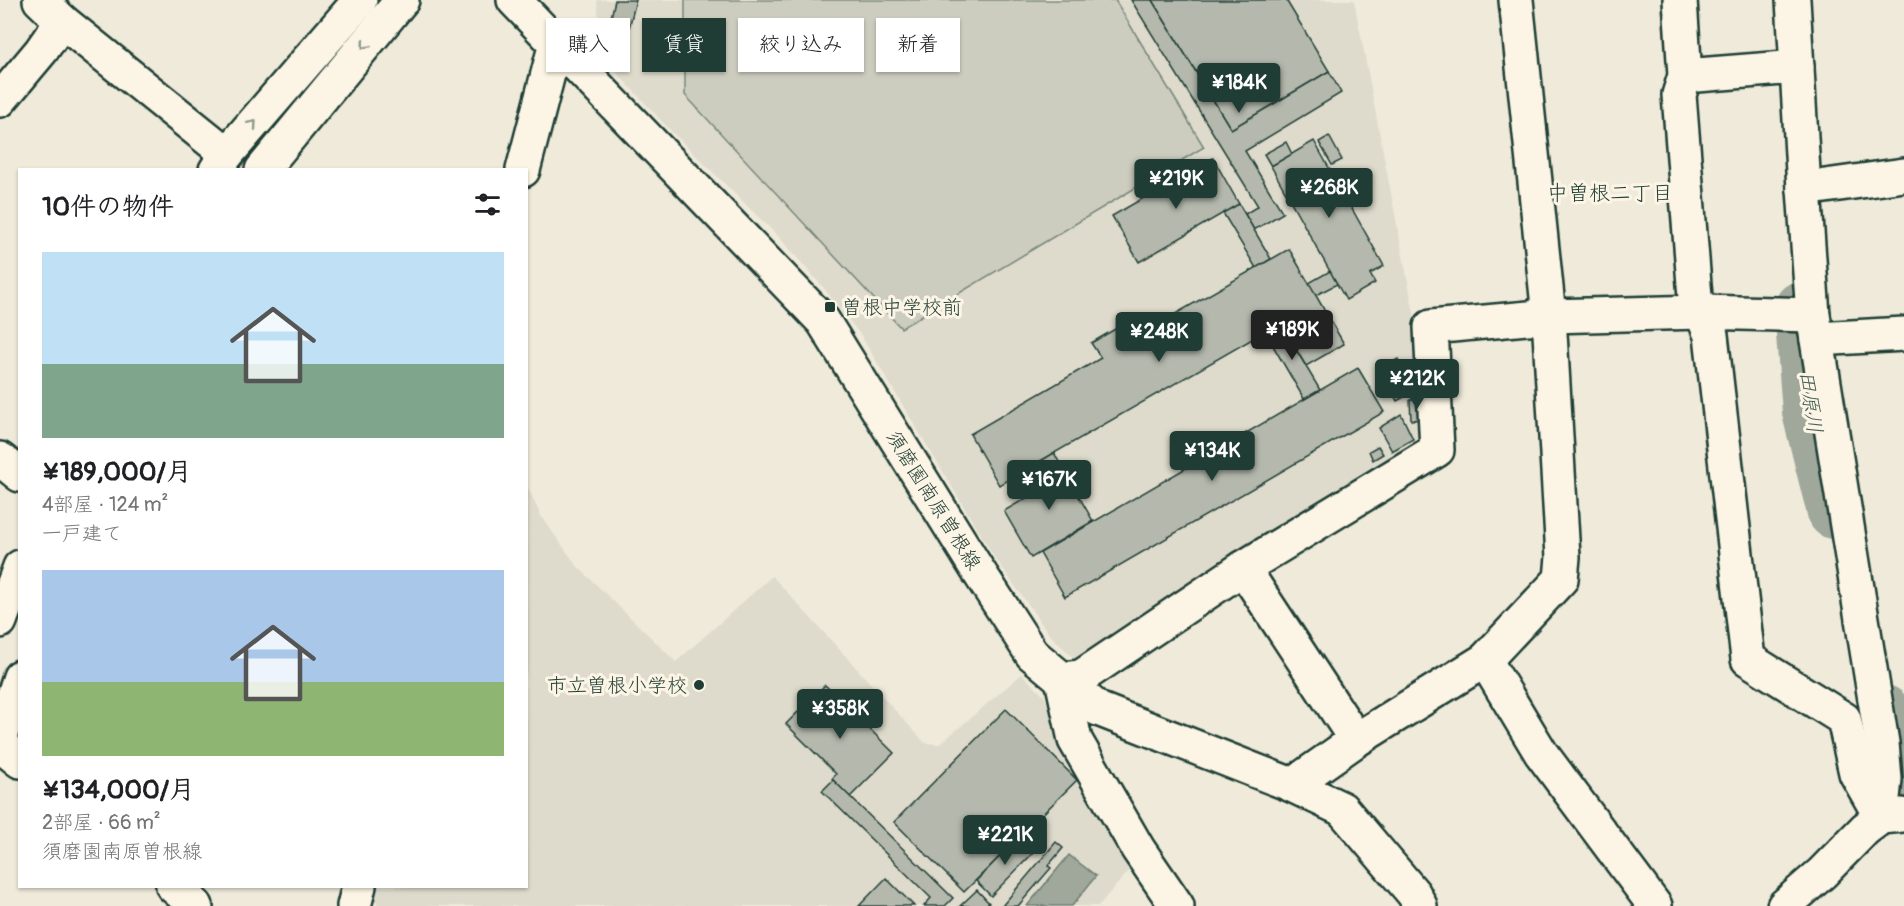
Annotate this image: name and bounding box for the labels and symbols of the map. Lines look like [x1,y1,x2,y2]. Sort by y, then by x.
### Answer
one-way arrow [361,38,372,49]
pin: ¥184K [1197,63,1281,114]
one-way arrow [245,120,256,131]
pin: ¥219K [1134,159,1218,210]
pin: ¥268K [1287,168,1371,219]
district label: 中曽根二丁目 [1547,180,1673,207]
place label: 曽根中学校前 [842,295,962,320]
marker: 曽根中学校前 [823,300,837,314]
pin: ¥189K [1250,310,1334,361]
pin: ¥248K [1117,312,1201,363]
pin: ¥212K [1375,359,1459,410]
water label: 田原川 [1793,369,1828,435]
street label: 須磨園南原曽根線 [881,426,987,575]
pin: ¥134K [1170,431,1254,482]
pin: ¥167K [1007,460,1091,511]
place label: 市立曽根小学校 [547,673,687,698]
marker: 市立曽根小学校 [692,678,706,692]
pin: ¥358K [798,689,882,740]
pin: ¥221K [963,815,1047,866]

